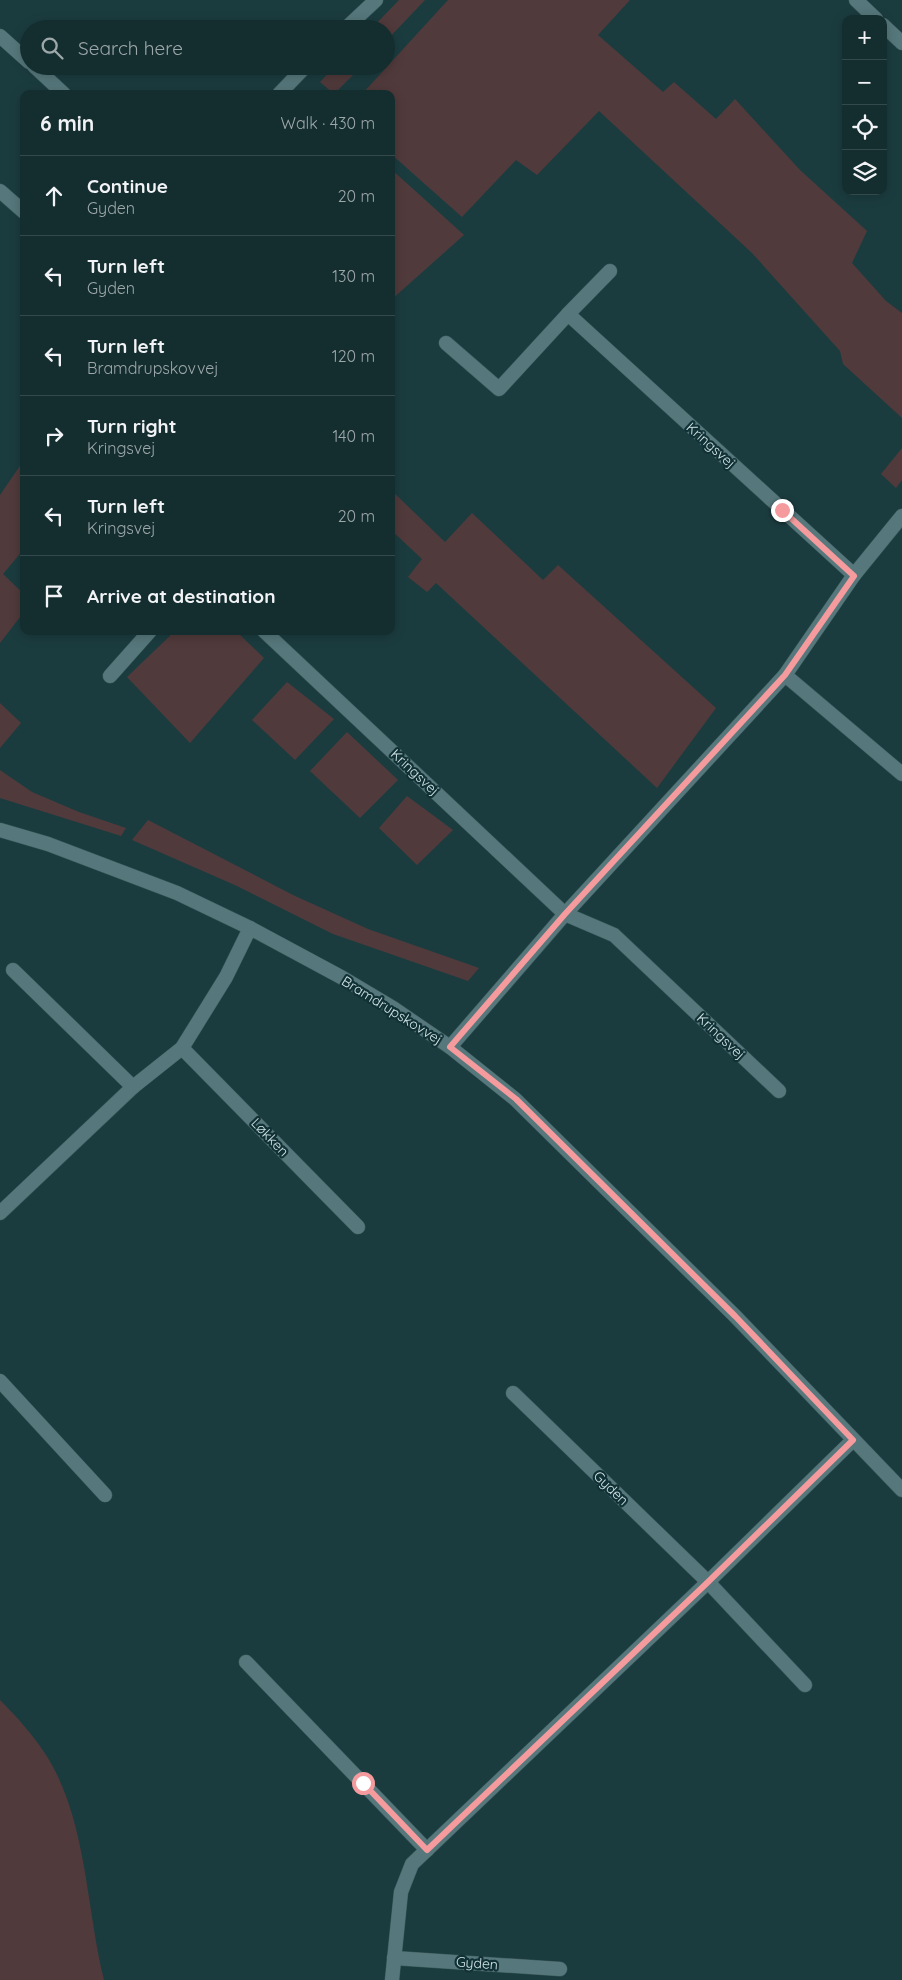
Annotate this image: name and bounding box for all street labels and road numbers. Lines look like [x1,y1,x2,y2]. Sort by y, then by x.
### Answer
street label: Kringsvej [683,418,739,472]
street label: Kringsvej [387,745,443,799]
street label: Bramdrupskovvej [338,972,446,1048]
street label: Kringsvej [693,1009,749,1063]
street label: Løkken [247,1114,293,1160]
street label: Gyden [590,1467,632,1509]
street label: Gyden [455,1953,499,1973]

